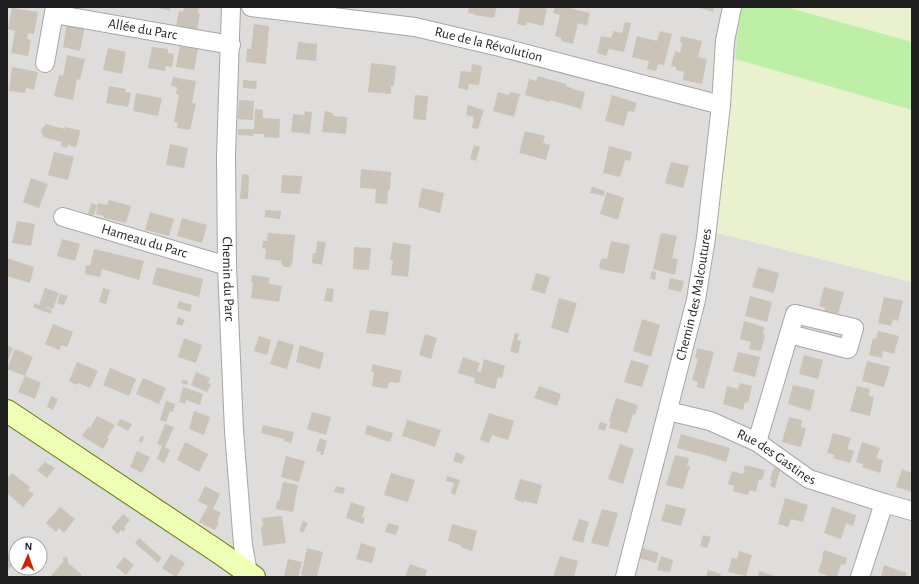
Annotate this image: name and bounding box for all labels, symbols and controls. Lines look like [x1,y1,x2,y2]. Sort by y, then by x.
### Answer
street label: Allée du Parc [107,17,179,43]
street label: Rue de la Révolution [433,25,544,65]
street label: Hameau du Parc [100,222,190,261]
street label: Chemin des Malcoutures [674,228,714,362]
street label: Chemin du Parc [220,236,236,322]
street label: Rue des Gastines [735,427,817,488]
north arrow [8,536,48,576]
text: N [24,541,32,552]

